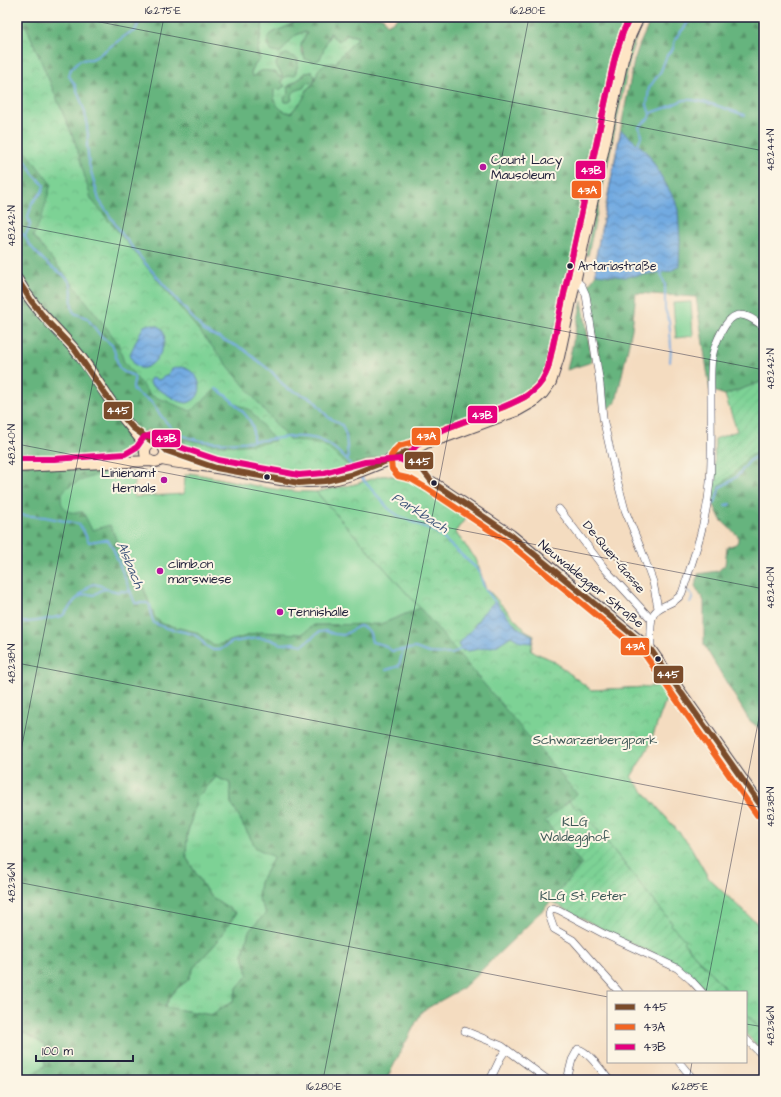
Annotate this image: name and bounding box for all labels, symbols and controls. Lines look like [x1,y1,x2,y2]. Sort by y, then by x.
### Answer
text: 16.275°E [145,4,181,18]
text: 16.280°E [510,4,546,18]
text: 48.244°N [764,129,778,171]
place label: Count Lacy Mausoleum [491,151,562,184]
line badge: 43B [575,160,606,180]
marker: Count Lacy Mausoleum [478,162,488,172]
text: 43B [581,163,602,178]
line badge: 43A [571,180,602,199]
text: 43A [577,183,598,198]
text: 48.242°N [5,205,19,247]
place label: Artariastraße [578,258,657,275]
marker: Artariastraße [565,261,575,271]
text: 48.242°N [764,348,778,390]
line badge: 445 [103,401,133,420]
text: 445 [107,403,130,418]
line badge: 43B [467,405,498,424]
text: 43B [472,408,493,423]
text: 48.240°N [5,424,19,466]
line badge: 43A [411,427,441,446]
line badge: 43B [151,429,181,448]
text: 43A [416,429,437,444]
text: 43B [156,431,177,446]
line badge: 445 [404,451,434,470]
text: 445 [408,454,431,469]
place label: Linienamt Hernals [101,464,157,497]
unlabelled marker [262,472,272,482]
marker: Linienamt Hernals [159,475,169,485]
unlabelled marker [429,478,439,488]
water label: Parkbach [388,488,453,539]
street label: De-Quer-Gasse [578,517,650,597]
street label: Neuwaldegger Straße [534,536,648,633]
water label: Alsbach [111,539,149,592]
place label: climb.on marswiese [168,555,232,588]
marker: climb.on marswiese [155,566,165,576]
text: 48.240°N [764,567,778,609]
place label: Tennishalle [288,603,349,621]
marker: Tennishalle [275,607,285,617]
line badge: 43A [620,637,650,656]
text: 43A [625,639,646,654]
text: 48.238°N [5,644,19,684]
unlabelled marker [653,654,663,664]
line badge: 445 [653,665,684,684]
text: 445 [657,667,680,682]
park label: Schwarzenbergpark [533,731,657,750]
text: 48.238°N [764,787,778,827]
park label: KLG Waldegghof [540,813,610,847]
text: 48.236°N [5,863,19,903]
park label: KLG St. Peter [540,887,626,905]
legend [607,991,747,1063]
text: 445 [643,999,668,1016]
text: 48.236°N [764,1006,778,1046]
text: 43A [643,1019,665,1036]
scale bar [36,1037,133,1063]
text: 43B [643,1039,666,1056]
text: 100 m [42,1043,73,1060]
text: 16.280°E [306,1080,342,1094]
text: 16.285°E [672,1080,708,1094]

